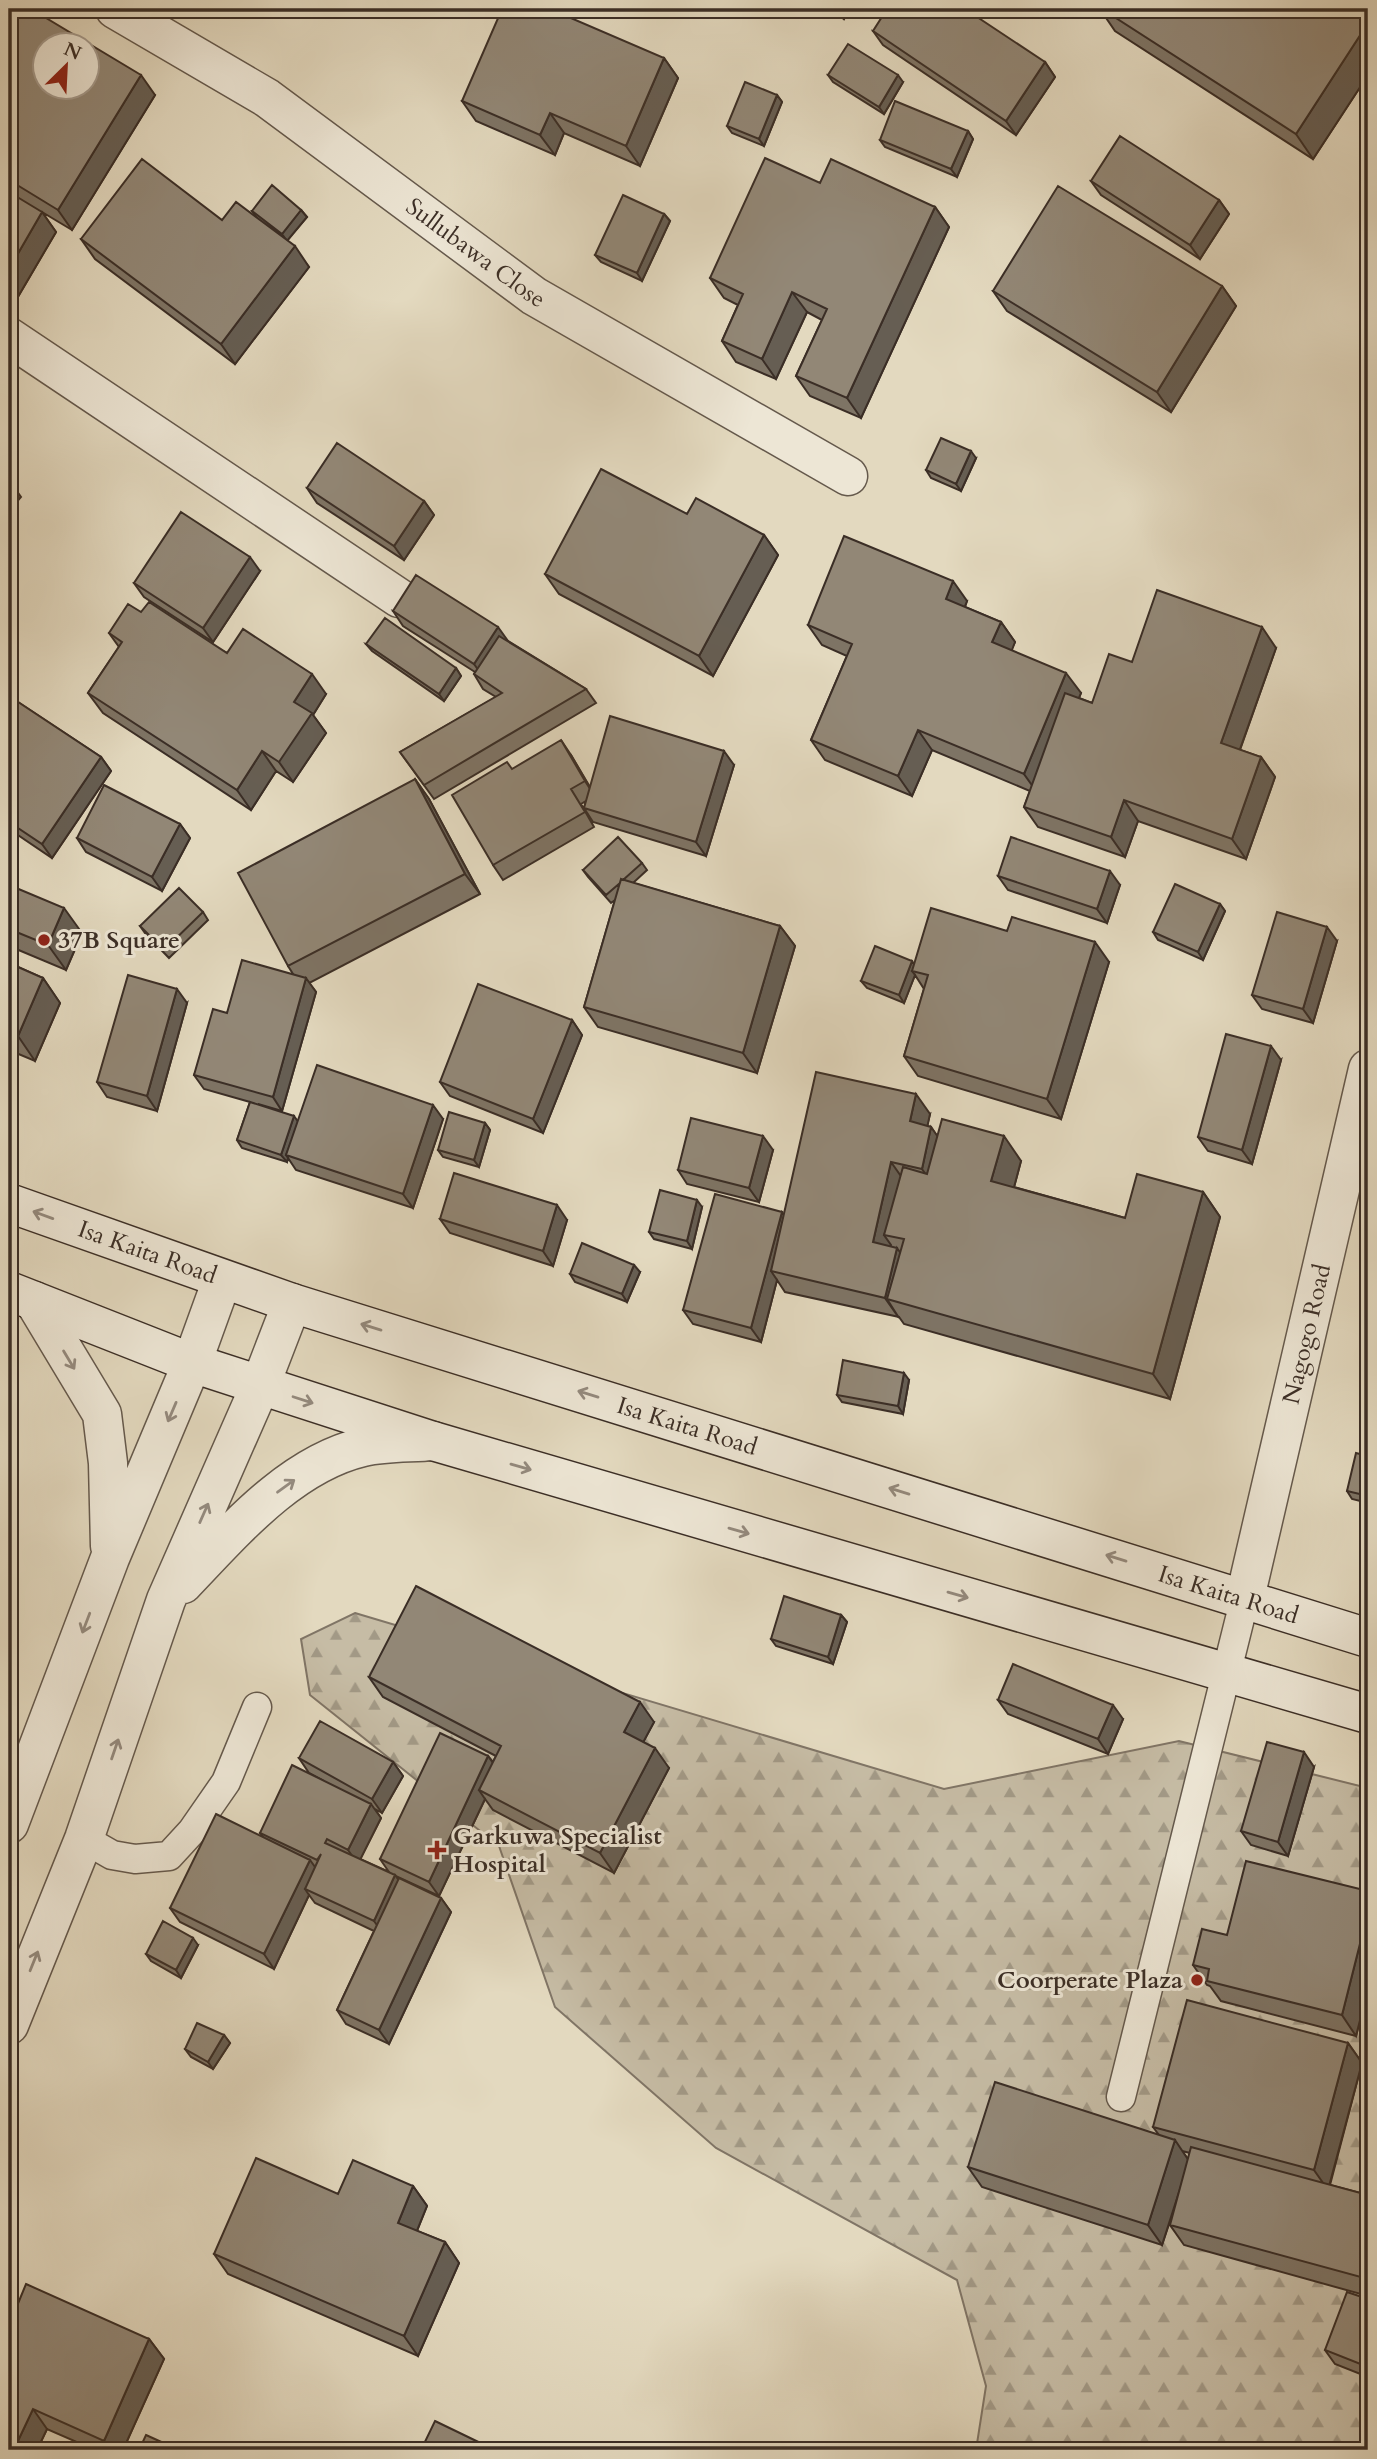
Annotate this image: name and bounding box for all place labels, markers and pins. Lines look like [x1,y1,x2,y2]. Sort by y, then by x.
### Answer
place label: 37B Square [58,924,180,957]
marker: 37B Square [36,932,52,948]
place label: Garkuwa Specialist Hospital [453,1820,662,1881]
marker: Garkuwa Specialist Hospital [427,1840,447,1860]
place label: Coorperate Plaza [997,1964,1183,1997]
marker: Coorperate Plaza [1189,1972,1205,1988]

